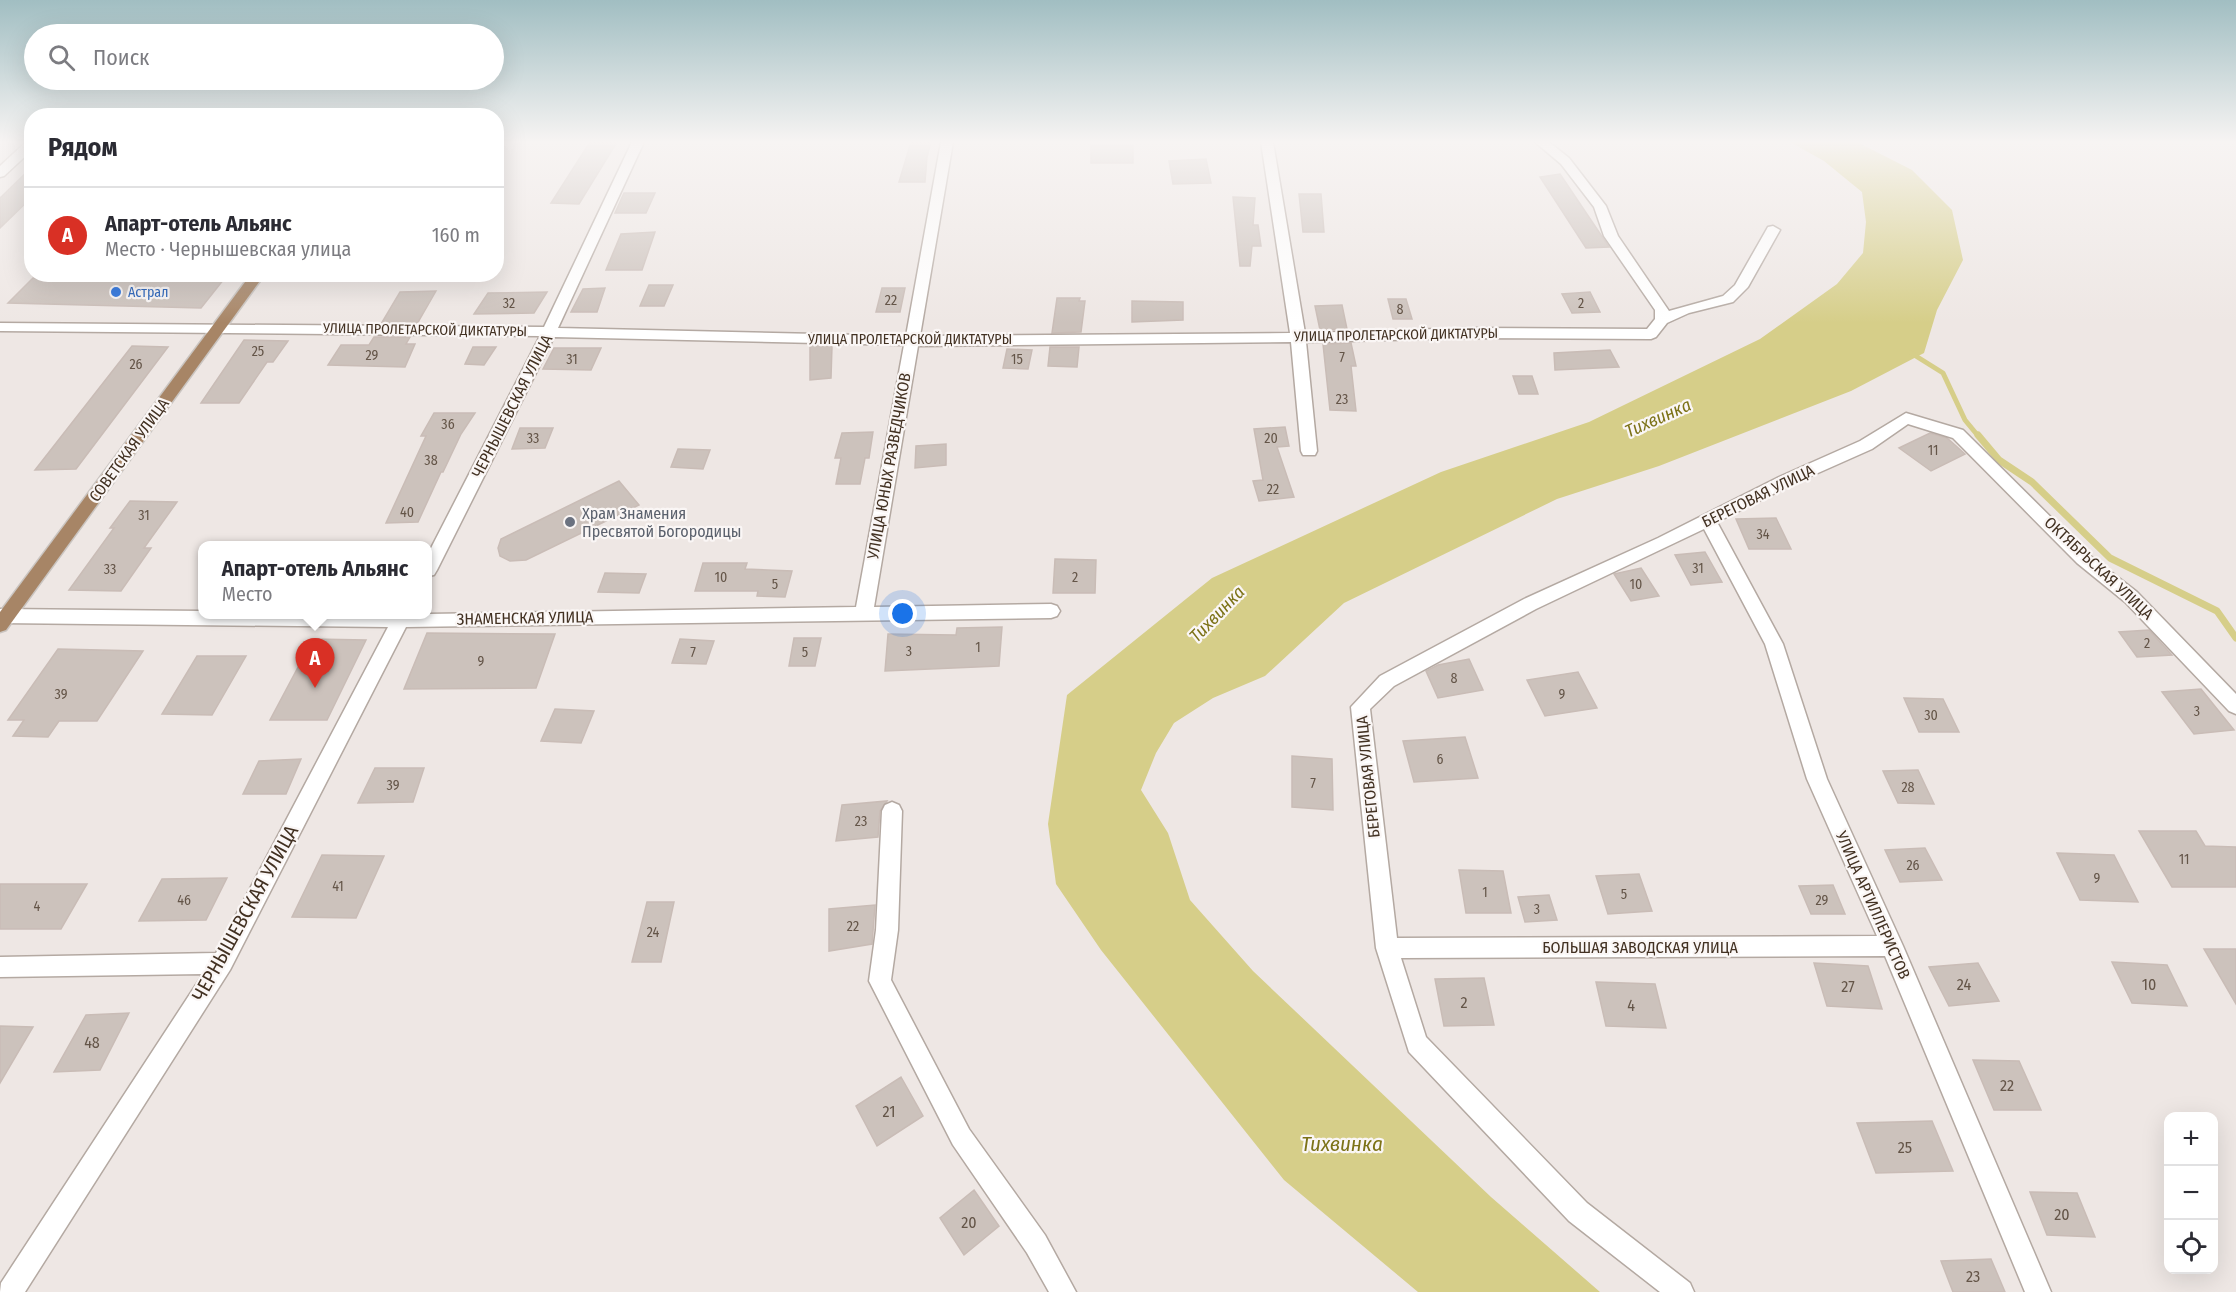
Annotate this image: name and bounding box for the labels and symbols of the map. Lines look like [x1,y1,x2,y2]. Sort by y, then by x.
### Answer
place label: Астрал [128,284,168,301]
marker: Астрал [109,285,123,299]
house number: 22 [885,292,897,309]
house number: 32 [503,295,515,312]
house number: 2 [1578,295,1584,312]
house number: 8 [1397,301,1404,318]
street label: УЛИЦА ПРОЛЕТАРСКОЙ ДИКТАТУРЫ [322,320,527,340]
street label: УЛИЦА ПРОЛЕТАРСКОЙ ДИКТАТУРЫ [1293,325,1498,345]
street label: ЧЕРНЫШЕВСКАЯ УЛИЦА [468,331,557,481]
street label: УЛИЦА ПРОЛЕТАРСКОЙ ДИКТАТУРЫ [807,331,1012,348]
house number: 25 [252,343,264,360]
house number: 29 [366,347,379,364]
house number: 7 [1339,349,1345,366]
house number: 31 [566,351,578,368]
house number: 15 [1011,351,1023,368]
house number: 26 [129,356,143,373]
street label: УЛИЦА ЮНЫХ РАЗВЕДЧИКОВ [863,371,915,562]
house number: 23 [1336,391,1348,408]
street label: СОВЕТСКАЯ УЛИЦА [85,394,173,505]
water label: Тихвинка [1622,394,1694,442]
house number: 36 [441,416,455,433]
house number: 33 [527,430,539,447]
house number: 20 [1264,430,1278,447]
house number: 11 [1928,442,1938,459]
house number: 38 [424,452,438,469]
street label: БЕРЕГОВАЯ УЛИЦА [1699,460,1818,531]
house number: 22 [1267,481,1279,498]
house number: 40 [400,504,414,521]
place label: Храм Знамения Пресвятой Богородицы [582,504,741,541]
house number: 31 [138,507,150,524]
street label: ОКТЯБРЬСКАЯ УЛИЦА [2041,513,2158,624]
marker: Храм Знамения Пресвятой Богородицы [563,515,577,529]
house number: 34 [1756,526,1770,543]
house number: 31 [1692,560,1704,577]
house number: 33 [104,561,116,578]
house number: 10 [715,569,727,586]
house number: 2 [1072,569,1078,586]
house number: 5 [772,576,778,593]
house number: 10 [1630,576,1642,593]
water label: Тихвинка [1185,581,1249,647]
your location [888,599,917,628]
street label: ЗНАМЕНСКАЯ УЛИЦА [457,607,594,629]
house number: 2 [2144,635,2150,652]
pin: A [296,638,334,688]
house number: 1 [975,639,981,656]
house number: 3 [906,643,912,660]
house number: 7 [690,644,696,661]
house number: 5 [802,644,808,661]
house number: 9 [478,653,485,670]
house number: 8 [1451,670,1458,687]
house number: 39 [55,686,68,703]
house number: 9 [1559,686,1566,703]
house number: 3 [2194,703,2200,720]
house number: 30 [1924,707,1938,724]
street label: БЕРЕГОВАЯ УЛИЦА [1352,715,1384,839]
house number: 6 [1437,751,1444,768]
house number: 7 [1310,775,1316,792]
house number: 39 [387,777,400,794]
house number: 28 [1901,779,1915,796]
house number: 23 [855,813,867,830]
street label: ЧЕРНЫШЕВСКАЯ УЛИЦА [187,820,304,1005]
street label: УЛИЦА АРТИЛЛЕРИСТОВ [1831,827,1914,982]
house number: 11 [2179,851,2189,868]
house number: 26 [1906,857,1920,874]
house number: 9 [2094,870,2101,887]
house number: 41 [332,878,344,895]
house number: 1 [1482,884,1488,901]
house number: 5 [1621,886,1627,903]
house number: 46 [177,892,191,909]
house number: 29 [1816,892,1829,909]
house number: 4 [34,898,41,915]
house number: 3 [1534,901,1540,918]
house number: 22 [847,918,859,935]
house number: 24 [647,924,660,941]
street label: БОЛЬШАЯ ЗАВОДСКАЯ УЛИЦА [1542,938,1738,957]
house number: 24 [1957,975,1971,994]
house number: 10 [2142,975,2156,994]
house number: 27 [1841,977,1855,996]
house number: 2 [1460,993,1468,1012]
house number: 4 [1627,996,1635,1015]
house number: 48 [84,1033,100,1052]
house number: 22 [2000,1076,2014,1095]
house number: 21 [883,1102,895,1121]
water label: Тихвинка [1301,1131,1383,1157]
house number: 25 [1898,1138,1912,1157]
house number: 20 [2054,1205,2070,1224]
house number: 20 [961,1213,977,1232]
house number: 23 [1966,1267,1980,1286]

